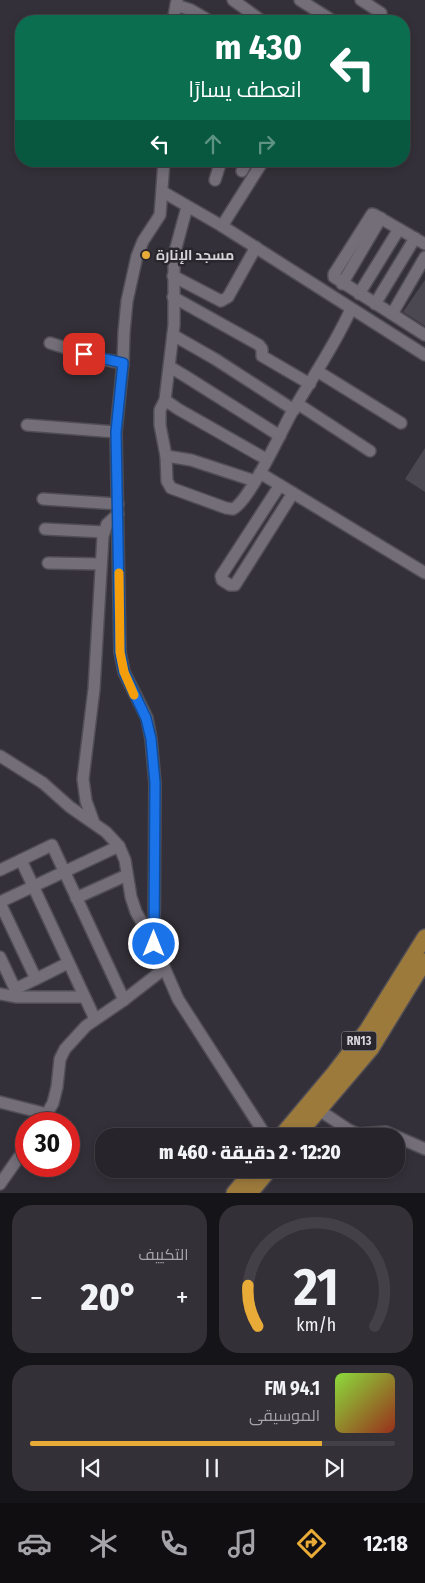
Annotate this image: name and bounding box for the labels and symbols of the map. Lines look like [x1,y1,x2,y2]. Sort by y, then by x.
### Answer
place label: مسجد الإنارة [156,247,234,265]
marker: مسجد الإنارة [140,249,152,261]
pin [63,333,105,375]
position arrow [127,917,179,969]
road number: RN13 [342,1032,376,1050]
speed limit sign: 30 [15,1112,80,1177]

